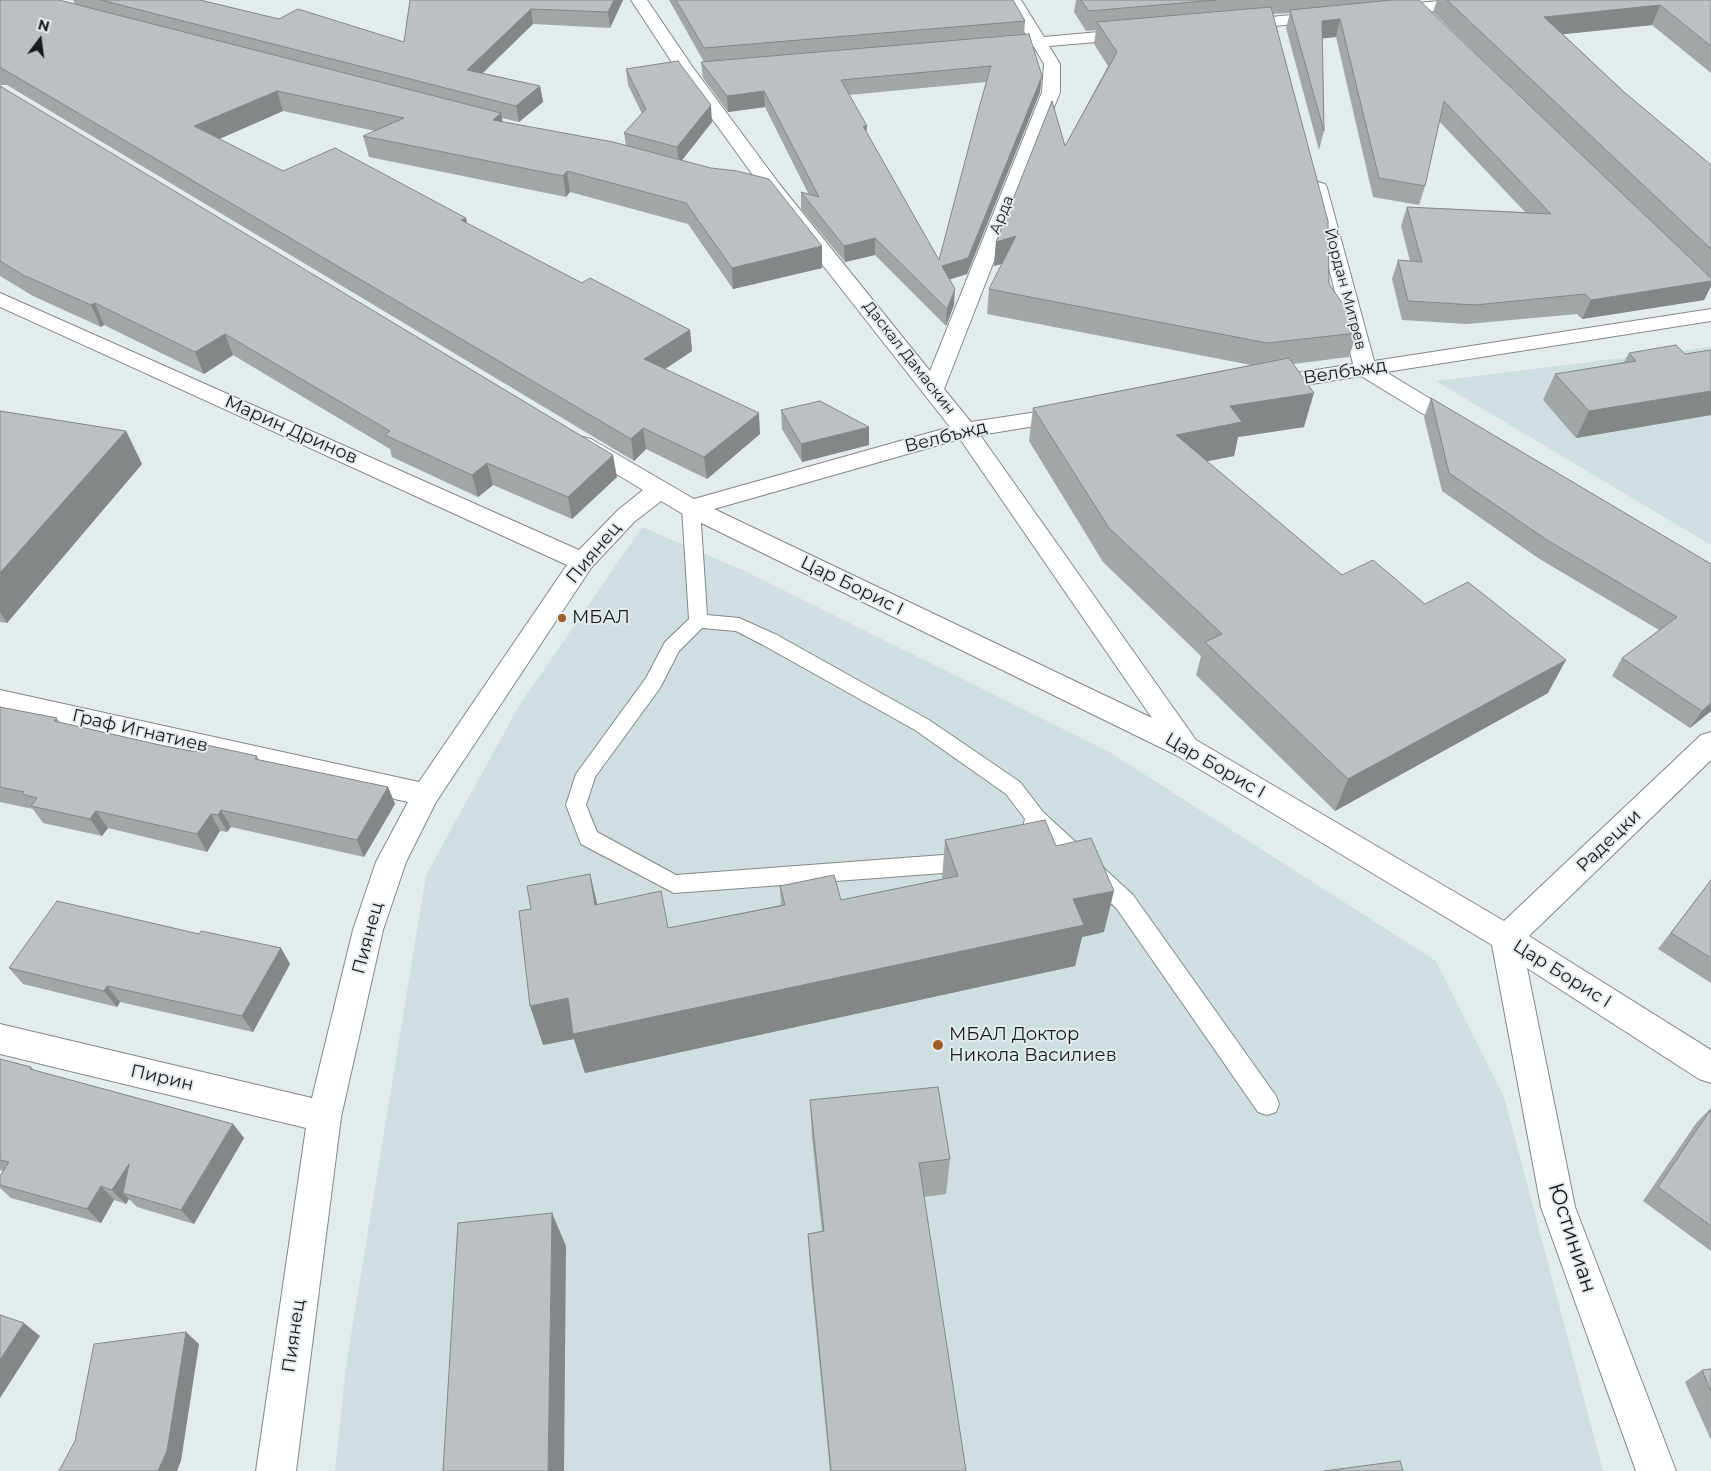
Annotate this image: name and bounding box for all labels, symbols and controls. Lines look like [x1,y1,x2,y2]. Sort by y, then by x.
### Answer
north arrow [15,15,65,65]
text: N [36,15,52,36]
street label: Арда [986,193,1018,237]
street label: Йордан Митрев [1320,226,1370,352]
street label: Даскал Дамаскин [859,298,959,418]
street label: Велбъжд [1302,355,1388,389]
street label: Марин Дринов [221,391,361,469]
street label: Велбъжд [902,416,990,458]
street label: Пиянец [562,518,626,588]
street label: Цар Борис I [797,552,907,620]
place label: МБАЛ [572,607,630,629]
marker: МБАЛ [556,612,568,624]
street label: Граф Игнатиев [70,705,210,757]
street label: Цар Борис I [1161,729,1269,803]
street label: Радецки [1572,805,1646,877]
street label: Пиянец [348,900,388,976]
street label: Цар Борис I [1509,935,1615,1013]
place label: МБАЛ Доктор Никола Василиев [949,1024,1117,1066]
marker: МБАЛ Доктор Никола Василиев [931,1038,945,1052]
street label: Пирин [128,1060,196,1096]
street label: Юстиниан [1542,1180,1602,1296]
street label: Пиянец [278,1298,310,1374]

